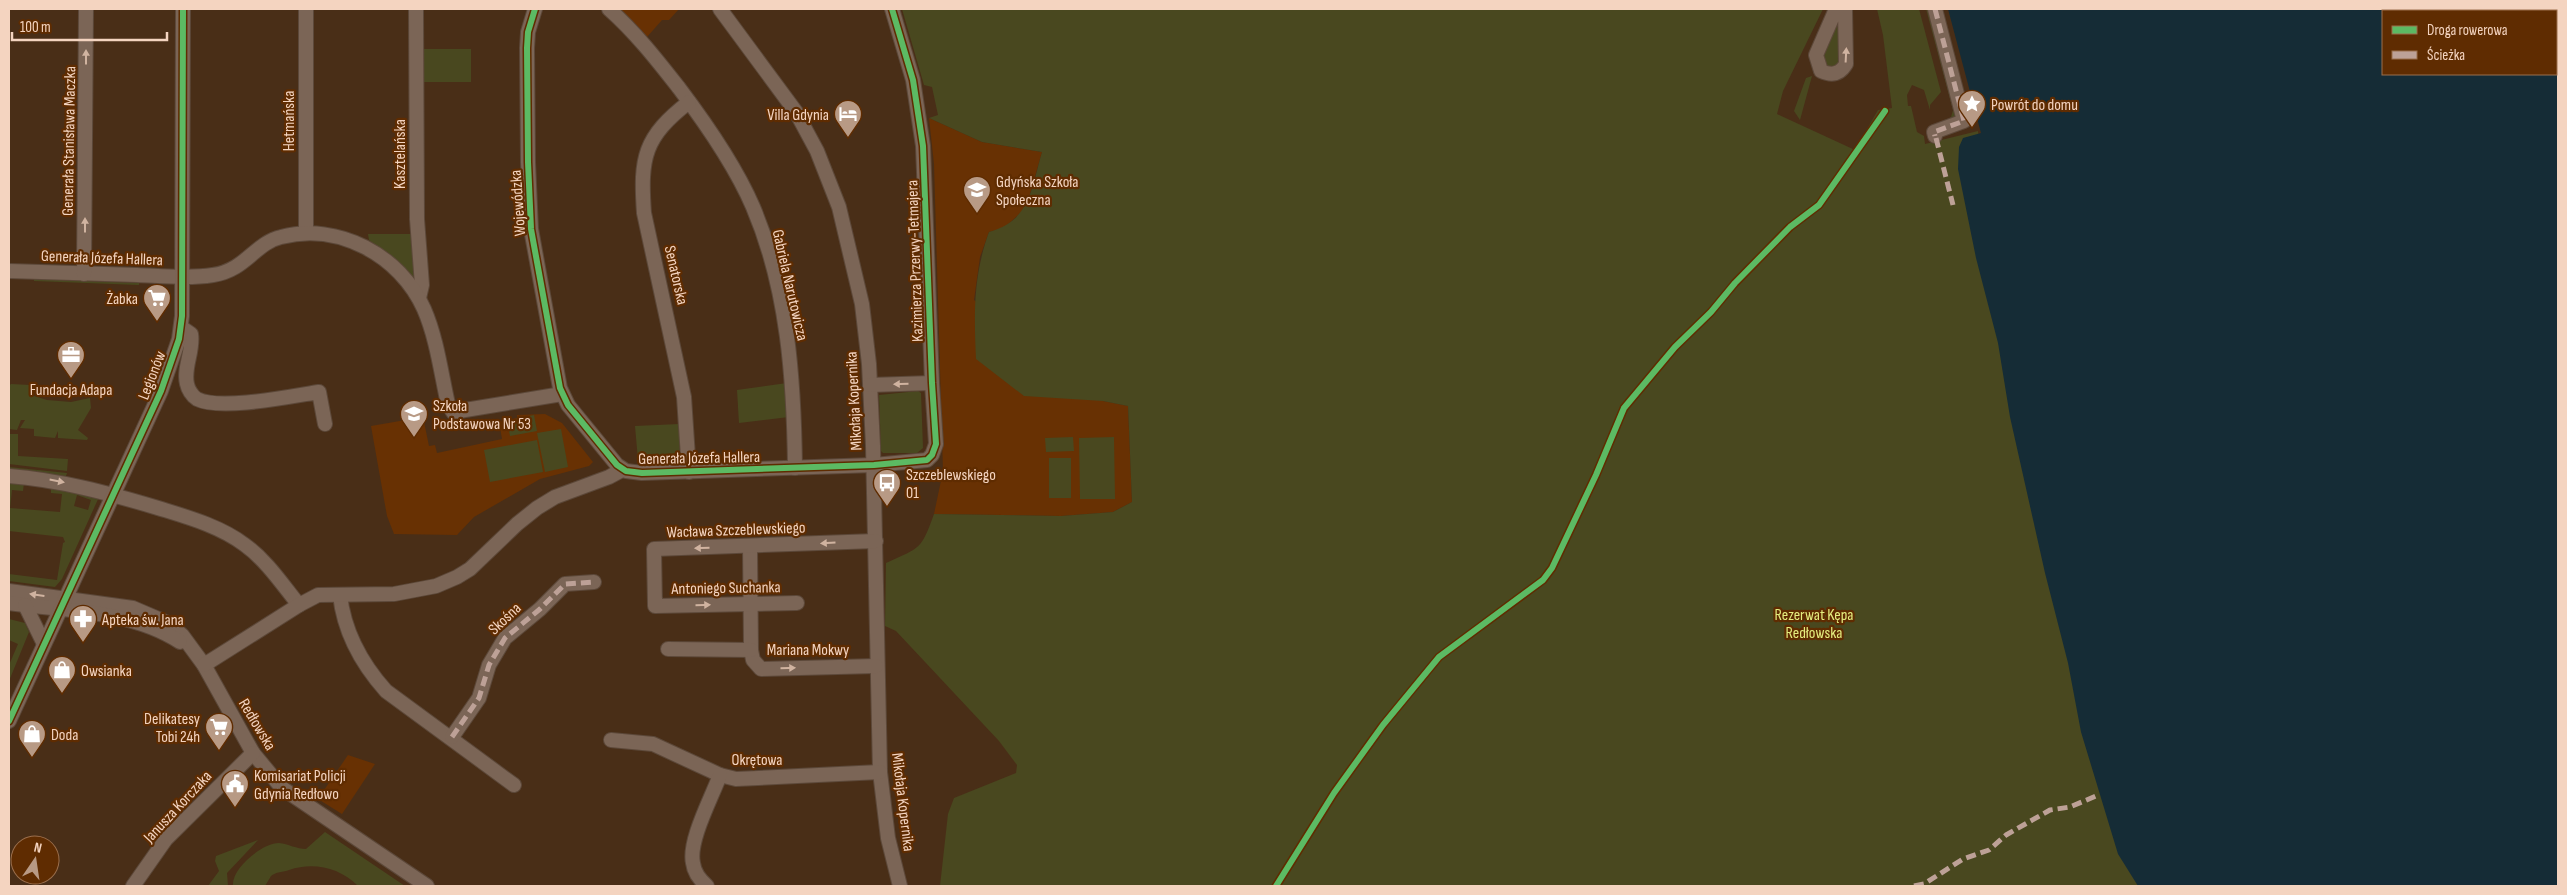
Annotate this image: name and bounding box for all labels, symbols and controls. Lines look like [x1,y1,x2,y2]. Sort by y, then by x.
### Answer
scale bar [12,10,168,42]
legend [2382,10,2557,75]
text: 100 m [20,18,51,37]
text: Droga rowerowa [2427,21,2508,40]
text: Ścieżka [2427,46,2465,65]
one-way arrow [1843,47,1851,63]
one-way arrow [82,49,90,65]
street label: Generała Stanisława Maczka [59,66,80,216]
place icon: Powrót do domu [1957,89,1987,128]
street label: Hetmańska [280,91,299,151]
place label: Powrót do domu [1991,96,2078,115]
hotel icon: Villa Gdynia [833,99,863,138]
place label: Villa Gdynia [767,106,829,125]
street label: Kasztelańska [391,119,410,189]
street label: Wojewódzka [507,169,530,237]
place label: Gdyńska Szkoła Społeczna [996,173,1078,210]
school or university icon: Gdyńska Szkoła Społeczna [962,175,992,214]
street label: Kazimierza Przerwy-Tetmajera [903,180,928,342]
one-way arrow [81,217,89,233]
street label: Gabriela Narutowicza [768,228,812,343]
street label: Senatorska [660,244,692,307]
street label: Generała Józefa Hallera [41,247,163,270]
supermarket icon: Żabka [142,283,172,322]
place label: Żabka [106,290,138,309]
office icon: Fundacja Adapa [56,340,86,379]
street label: Legionów [134,349,170,403]
street label: Mikołaja Kopernika [842,351,867,451]
one-way arrow [893,380,909,388]
place label: Fundacja Adapa [30,381,112,400]
place label: Szkoła Podstawowa Nr 53 [433,397,531,434]
school or university icon: Szkoła Podstawowa Nr 53 [399,399,429,438]
street label: Generała Józefa Hallera [638,448,760,469]
place label: Szczeblewskiego 01 [906,466,996,503]
bus stop icon: Szczeblewskiego 01 [872,468,902,507]
one-way arrow [50,477,66,485]
street label: Wacława Szczeblewskiego [666,519,806,542]
one-way arrow [819,540,835,548]
one-way arrow [694,544,710,552]
street label: Antoniego Suchanka [670,578,781,599]
one-way arrow [29,591,45,599]
street label: Skośna [485,599,525,639]
one-way arrow [696,601,712,609]
pharmacy icon: Apteka św. Jana [68,604,98,643]
park label: Rezerwat Kępa Redłowska [1775,606,1853,643]
place label: Apteka św. Jana [101,611,184,630]
street label: Mariana Mokwy [767,641,849,660]
shop icon: Owsianka [47,655,77,694]
place label: Owsianka [81,662,132,681]
one-way arrow [780,664,796,672]
street label: Redłowska [234,696,280,754]
place label: Delikatesy Tobi 24h [144,710,200,747]
supermarket icon: Delikatesy Tobi 24h [204,712,234,751]
shop icon: Doda [17,719,47,758]
place label: Doda [51,726,78,745]
street label: Okrętowa [732,751,782,770]
street label: Mikołaja Kopernika [887,752,918,852]
street label: Janusza Korczaka [139,767,216,848]
place label: Komisariat Policji Gdynia Redłowo [254,767,346,804]
public building icon: Komisariat Policji Gdynia Redłowo [220,769,250,808]
north arrow [10,835,60,885]
text: N [32,839,43,857]

